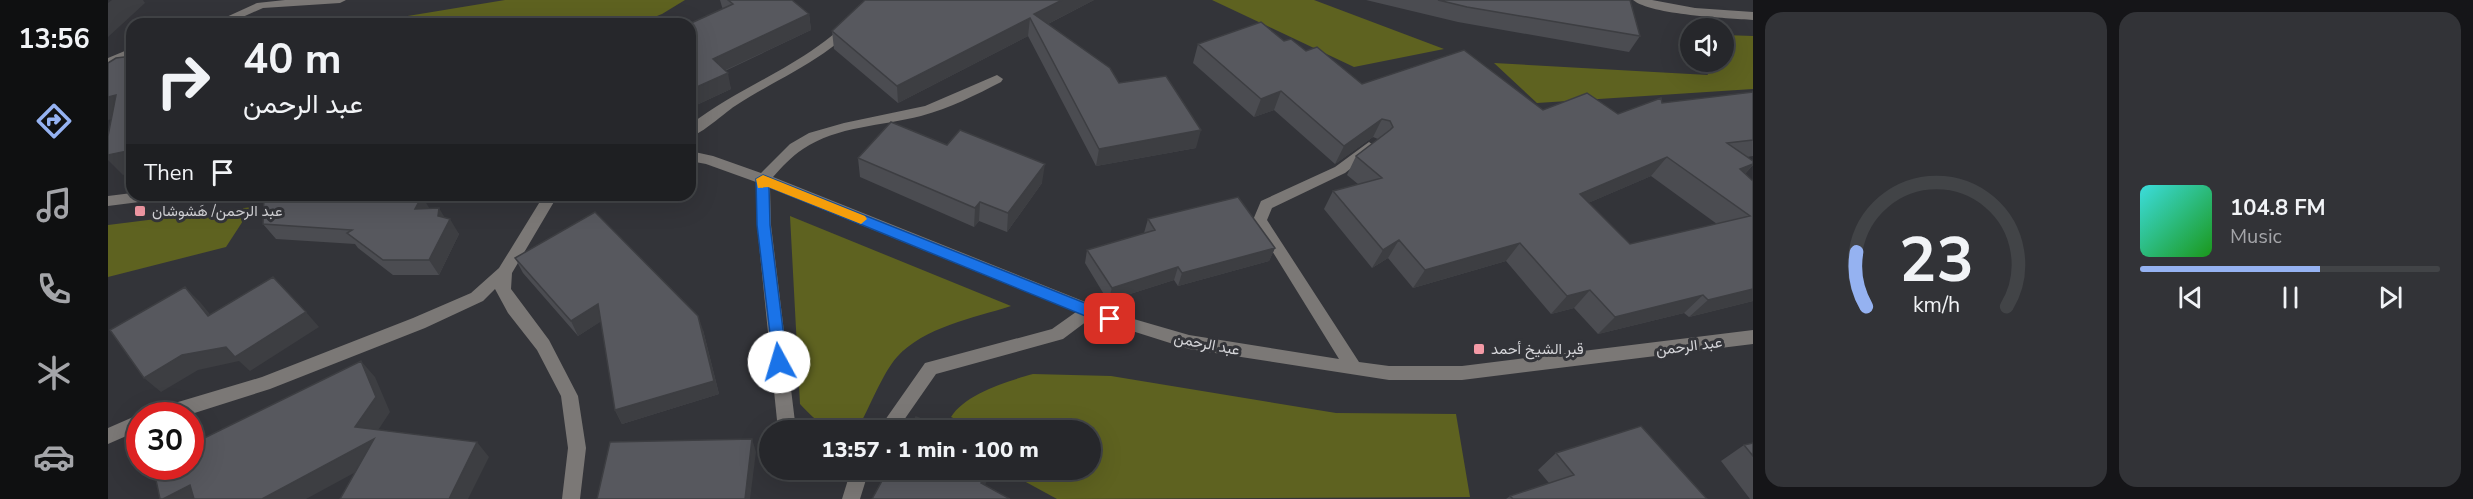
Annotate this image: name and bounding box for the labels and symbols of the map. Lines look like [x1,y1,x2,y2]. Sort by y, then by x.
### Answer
place label: عبد الرحمن/ هَشوشان [152,201,283,221]
marker: عبد الرحمن/ هَشوشان [133,204,147,218]
pin [1084,293,1135,344]
street label: عبد الرحمن [1172,328,1242,360]
position arrow [747,330,811,394]
street label: عبد الرحمن [1655,332,1724,360]
place label: قبر الشيخ أحمد [1491,339,1584,360]
marker: قبر الشيخ أحمد [1472,342,1486,356]
speed limit sign: 30 [126,402,204,480]

